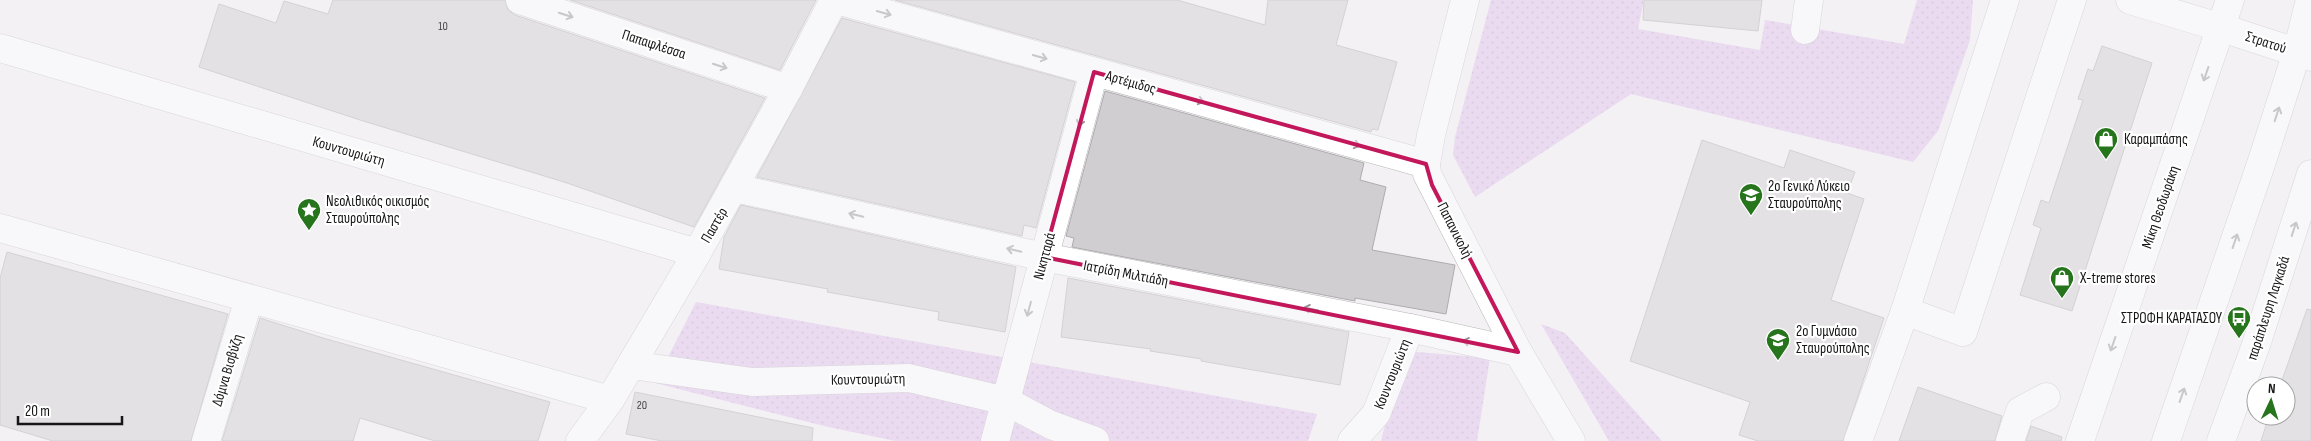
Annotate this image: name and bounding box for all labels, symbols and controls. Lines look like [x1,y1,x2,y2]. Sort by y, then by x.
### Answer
one-way arrow [875,9,891,18]
one-way arrow [557,11,573,21]
house number: 10 [438,19,448,34]
street label: Παπαφλέσσα [619,25,689,64]
street label: Στρατού [2243,27,2289,58]
one-way arrow [1032,52,1048,62]
one-way arrow [712,62,728,72]
street label: Αρτέμιδος [1102,66,1158,99]
one-way arrow [2201,66,2210,82]
one-way arrow [1188,96,1204,106]
one-way arrow [2272,107,2282,123]
one-way arrow [1076,110,1085,126]
shop icon: Καραμπάσης [2093,126,2119,160]
place label: Καραμπάσης [2124,130,2188,149]
street label: Κουντουριώτη [310,132,387,171]
one-way arrow [1345,140,1361,149]
street label: Μίκη Θεοδωράκη [2137,163,2184,251]
place label: 2ο Γενικό Λύκειο Σταυρούπολης [1768,177,1850,213]
school or university icon: 2ο Γενικό Λύκειο Σταυρούπολης [1738,182,1764,216]
place label: Νεολιθικός οικισμός Σταυρούπολης [326,192,429,228]
place icon: Νεολιθικός οικισμός Σταυρούπολης [296,197,322,231]
street label: Παπανικολή [1432,199,1477,261]
street label: Παστέρ [697,204,732,246]
one-way arrow [848,210,864,219]
one-way arrow [2289,222,2299,238]
street label: Νικηταρά [1029,230,1060,282]
one-way arrow [2230,233,2240,249]
one-way arrow [1007,245,1023,254]
street label: παράπλευρη Λαγκαδά [2243,253,2294,363]
street label: Ιατρίδη Μιλτιάδη [1082,256,1170,291]
shop icon: X-treme stores [2049,265,2075,299]
place label: X-treme stores [2079,269,2156,288]
one-way arrow [1024,301,1034,317]
one-way arrow [1304,304,1320,313]
bus stop icon: ΣΤΡΟΦΗ ΚΑΡΑΤΑΣΟΥ [2226,305,2252,339]
place label: ΣΤΡΟΦΗ ΚΑΡΑΤΑΣΟΥ [2121,309,2223,328]
place label: 2ο Γυμνάσιο Σταυρούπολης [1796,322,1870,358]
school or university icon: 2ο Γυμνάσιο Σταυρούπολης [1765,327,1791,361]
street label: Δόμνα Βισβύζη [208,332,247,408]
street label: Κουντουριώτη [1370,336,1415,412]
one-way arrow [2108,336,2117,351]
one-way arrow [1463,337,1479,346]
street label: Κουντουριώτη [831,369,905,390]
north arrow [2246,376,2296,426]
text: N [2268,380,2276,397]
one-way arrow [2178,388,2187,403]
scale bar [18,394,121,426]
house number: 20 [637,398,647,413]
text: 20 m [25,402,50,421]

